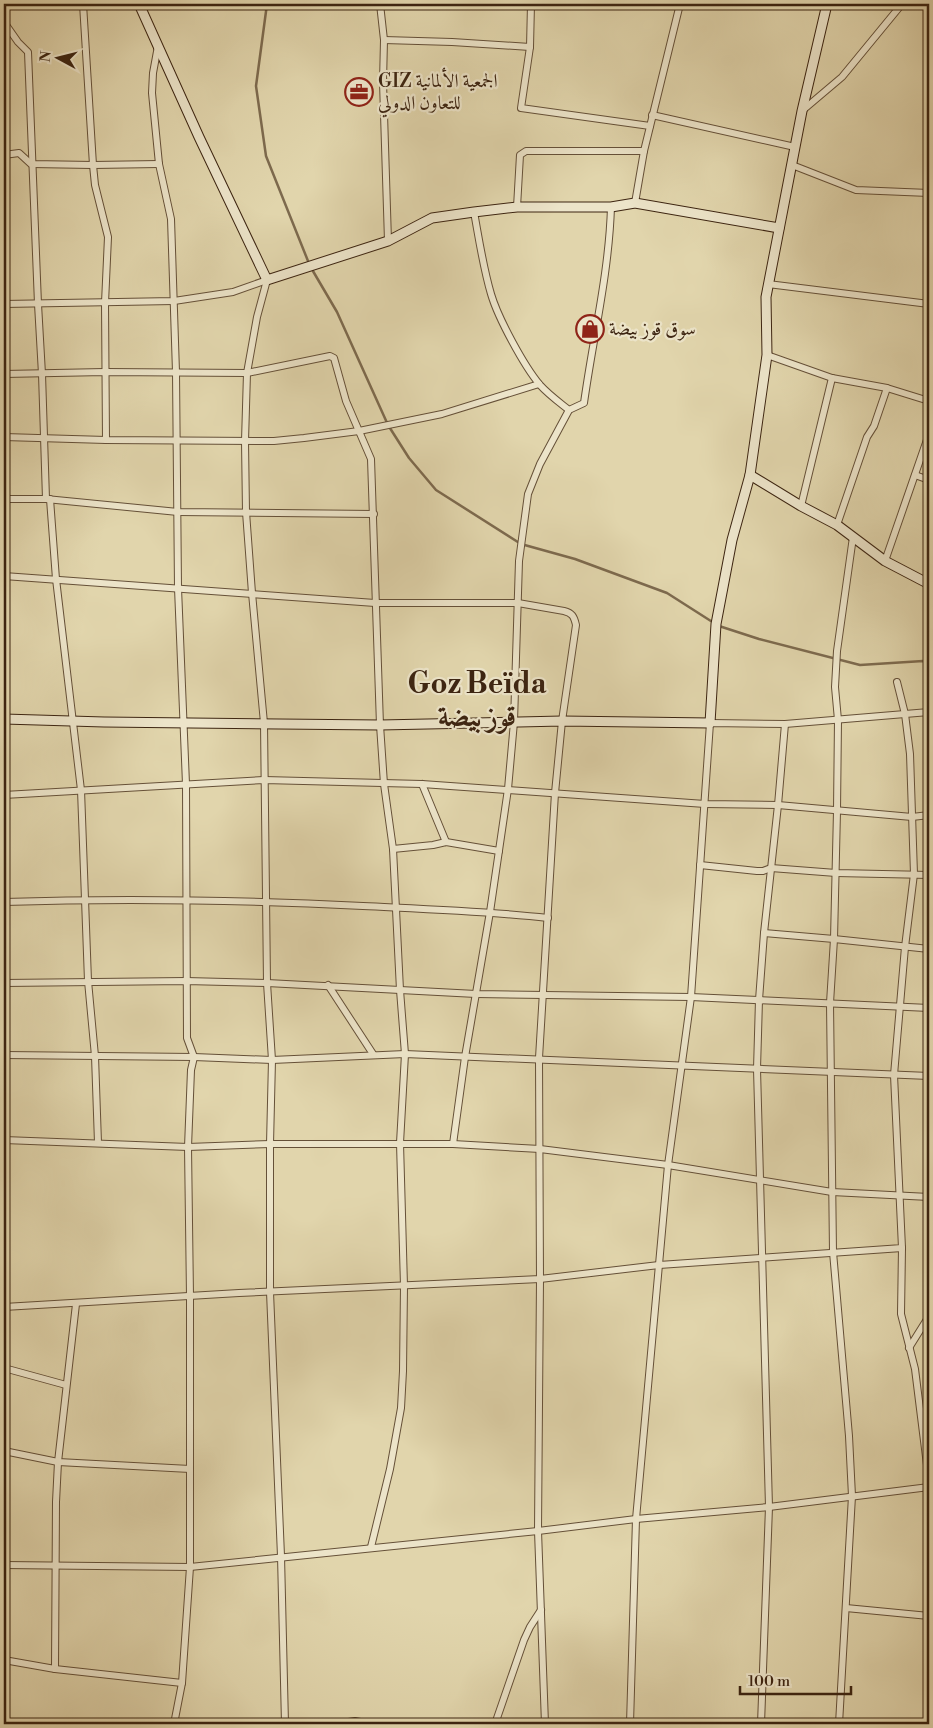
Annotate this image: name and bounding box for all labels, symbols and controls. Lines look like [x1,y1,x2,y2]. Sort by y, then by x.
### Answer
north arrow [32,32,82,82]
text: N [36,50,56,63]
place label: GIZ الجمعية الألمانية للتعاون الدولي [378,67,498,118]
office icon: GIZ الجمعية الألمانية للتعاون الدولي [344,77,374,107]
shop icon: سوق قوز بيضة [575,314,605,344]
place label: سوق قوز بيضة [609,317,696,341]
district label: Goz Beïda قوز بيضة [407,666,547,735]
scale bar [740,1663,852,1695]
text: 100 m [748,1672,790,1691]

